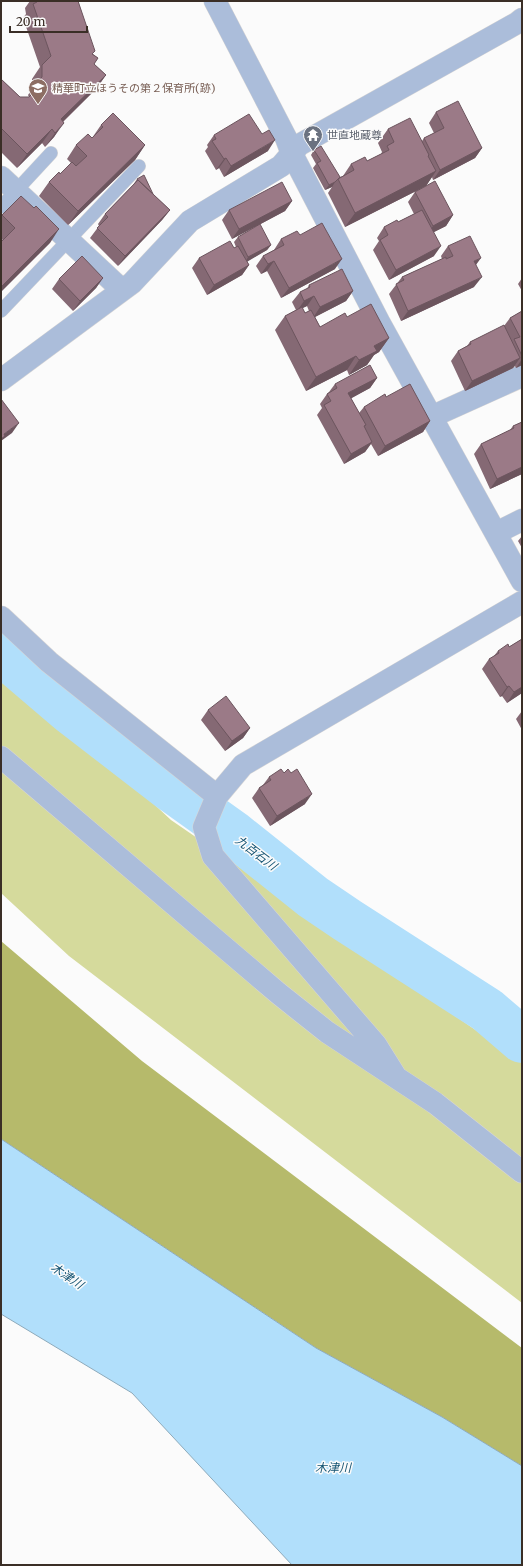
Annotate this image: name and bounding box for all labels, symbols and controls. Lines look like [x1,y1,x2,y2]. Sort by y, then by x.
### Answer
scale bar [10,8,87,34]
text: 20 m [16,14,45,29]
school or university icon: 精華町立ほうその第２保育所(跡) [27,77,49,105]
place label: 精華町立ほうその第２保育所(跡) [52,81,215,95]
temple icon: 世直地蔵尊 [302,124,324,152]
place label: 世直地蔵尊 [327,128,382,142]
water label: 九百石川 [233,832,282,874]
water label: 木津川 [48,1259,88,1293]
water label: 木津川 [315,1460,353,1475]

